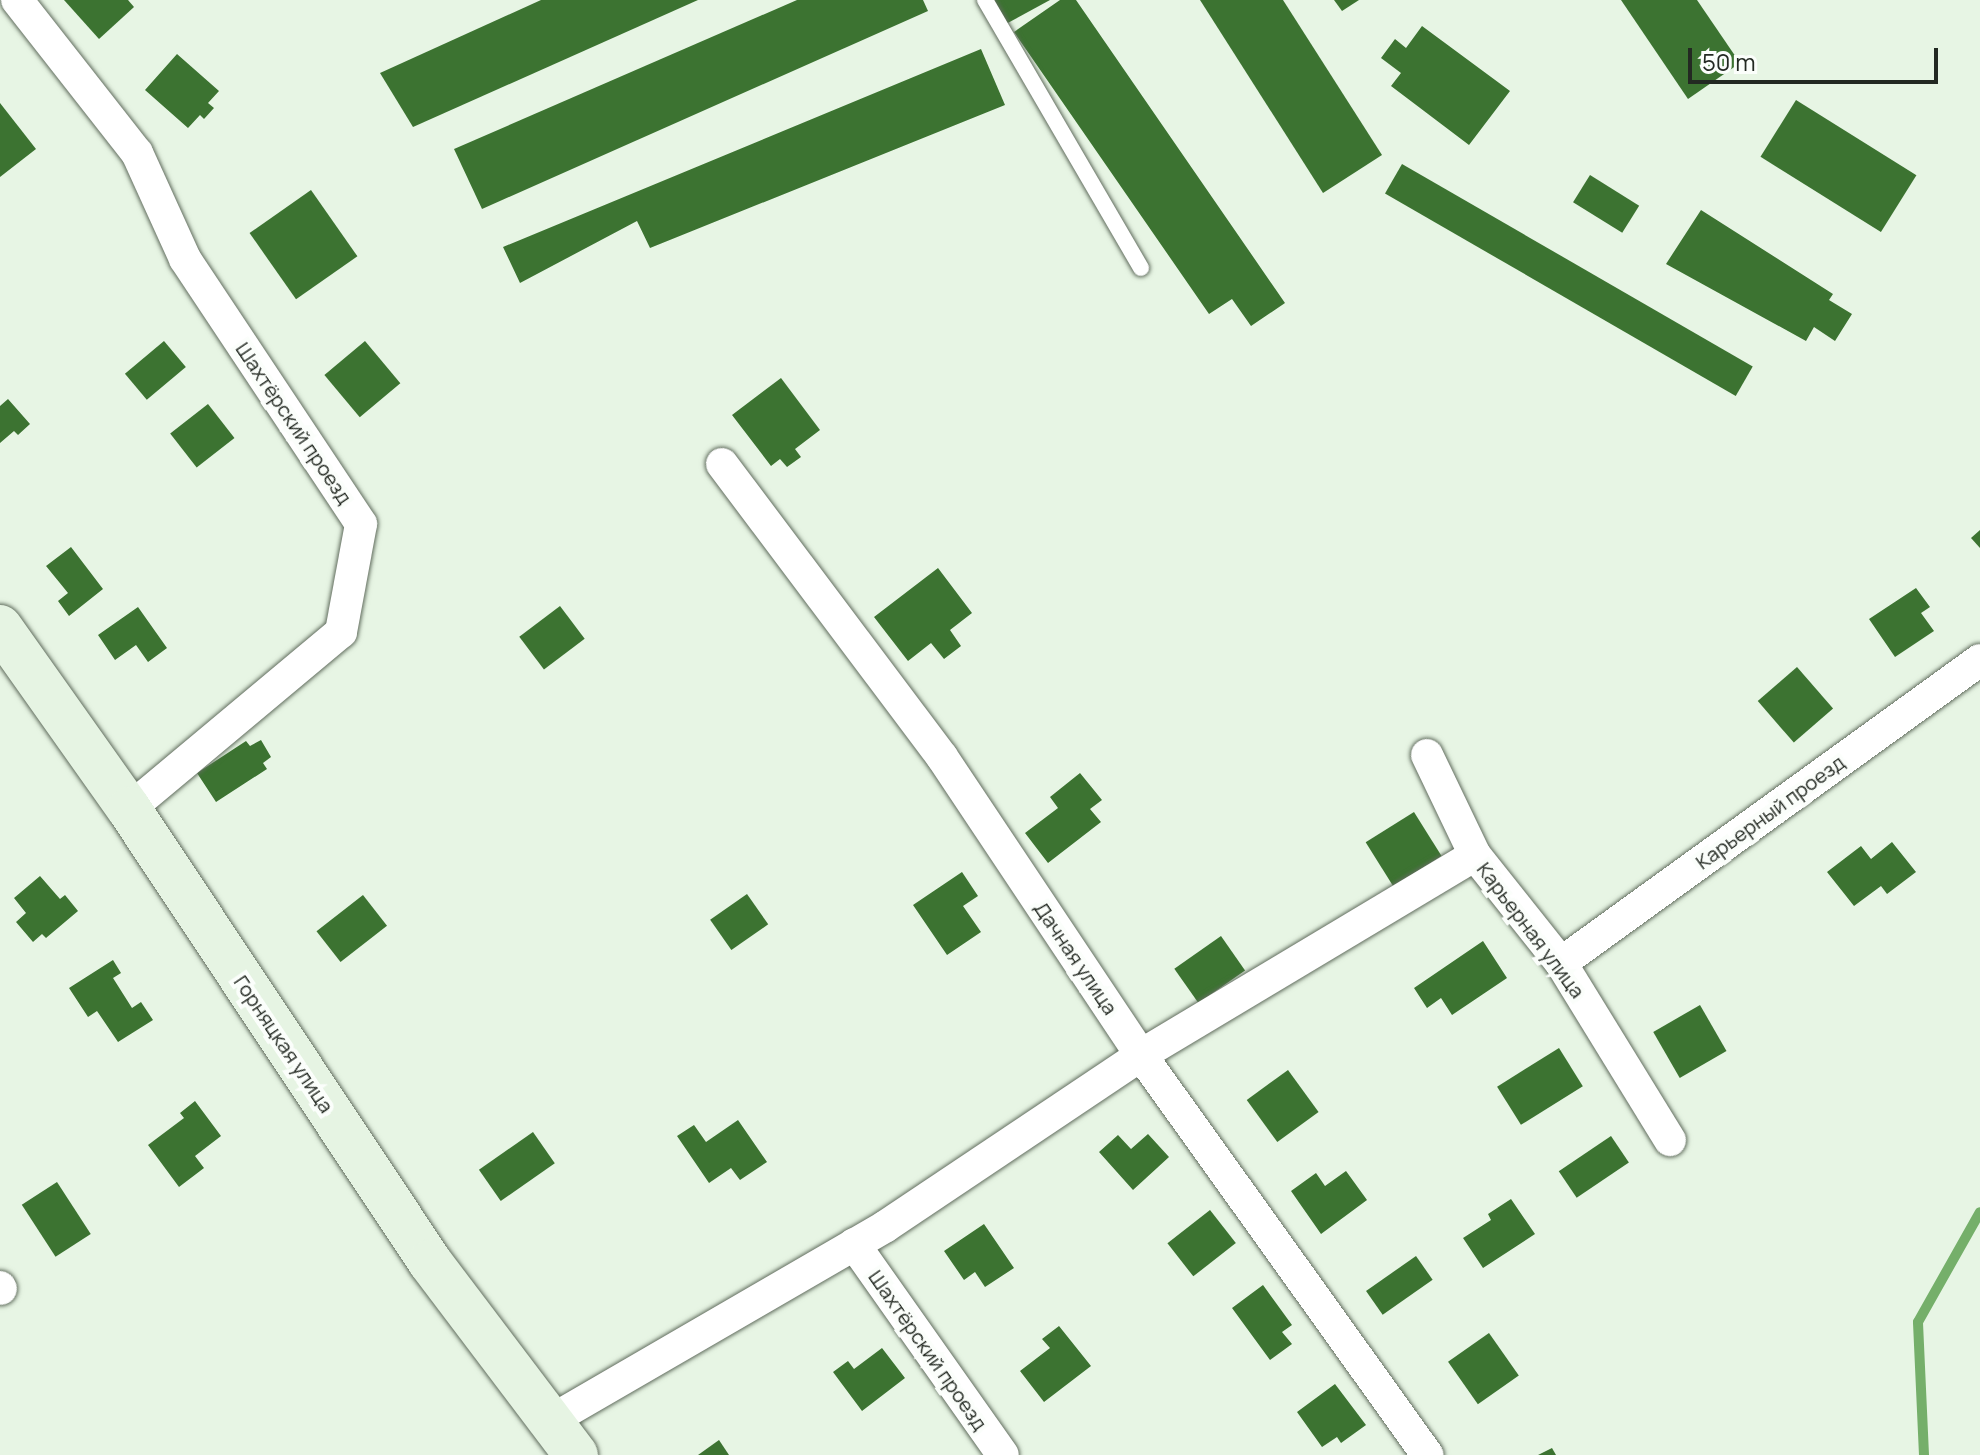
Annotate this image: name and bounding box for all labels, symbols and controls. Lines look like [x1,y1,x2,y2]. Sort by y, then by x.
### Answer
scale bar [1692,32,1942,82]
text: 50 m [1702,45,1756,78]
street label: Шахтёрский проезд [231,338,357,508]
street label: Карьерный проезд [1691,750,1849,874]
street label: Карьерная улица [1472,857,1590,1003]
street label: Дачная улица [1029,897,1123,1019]
street label: Горняцкая улица [229,971,339,1117]
street label: Шахтёрский проезд [864,1265,992,1435]

